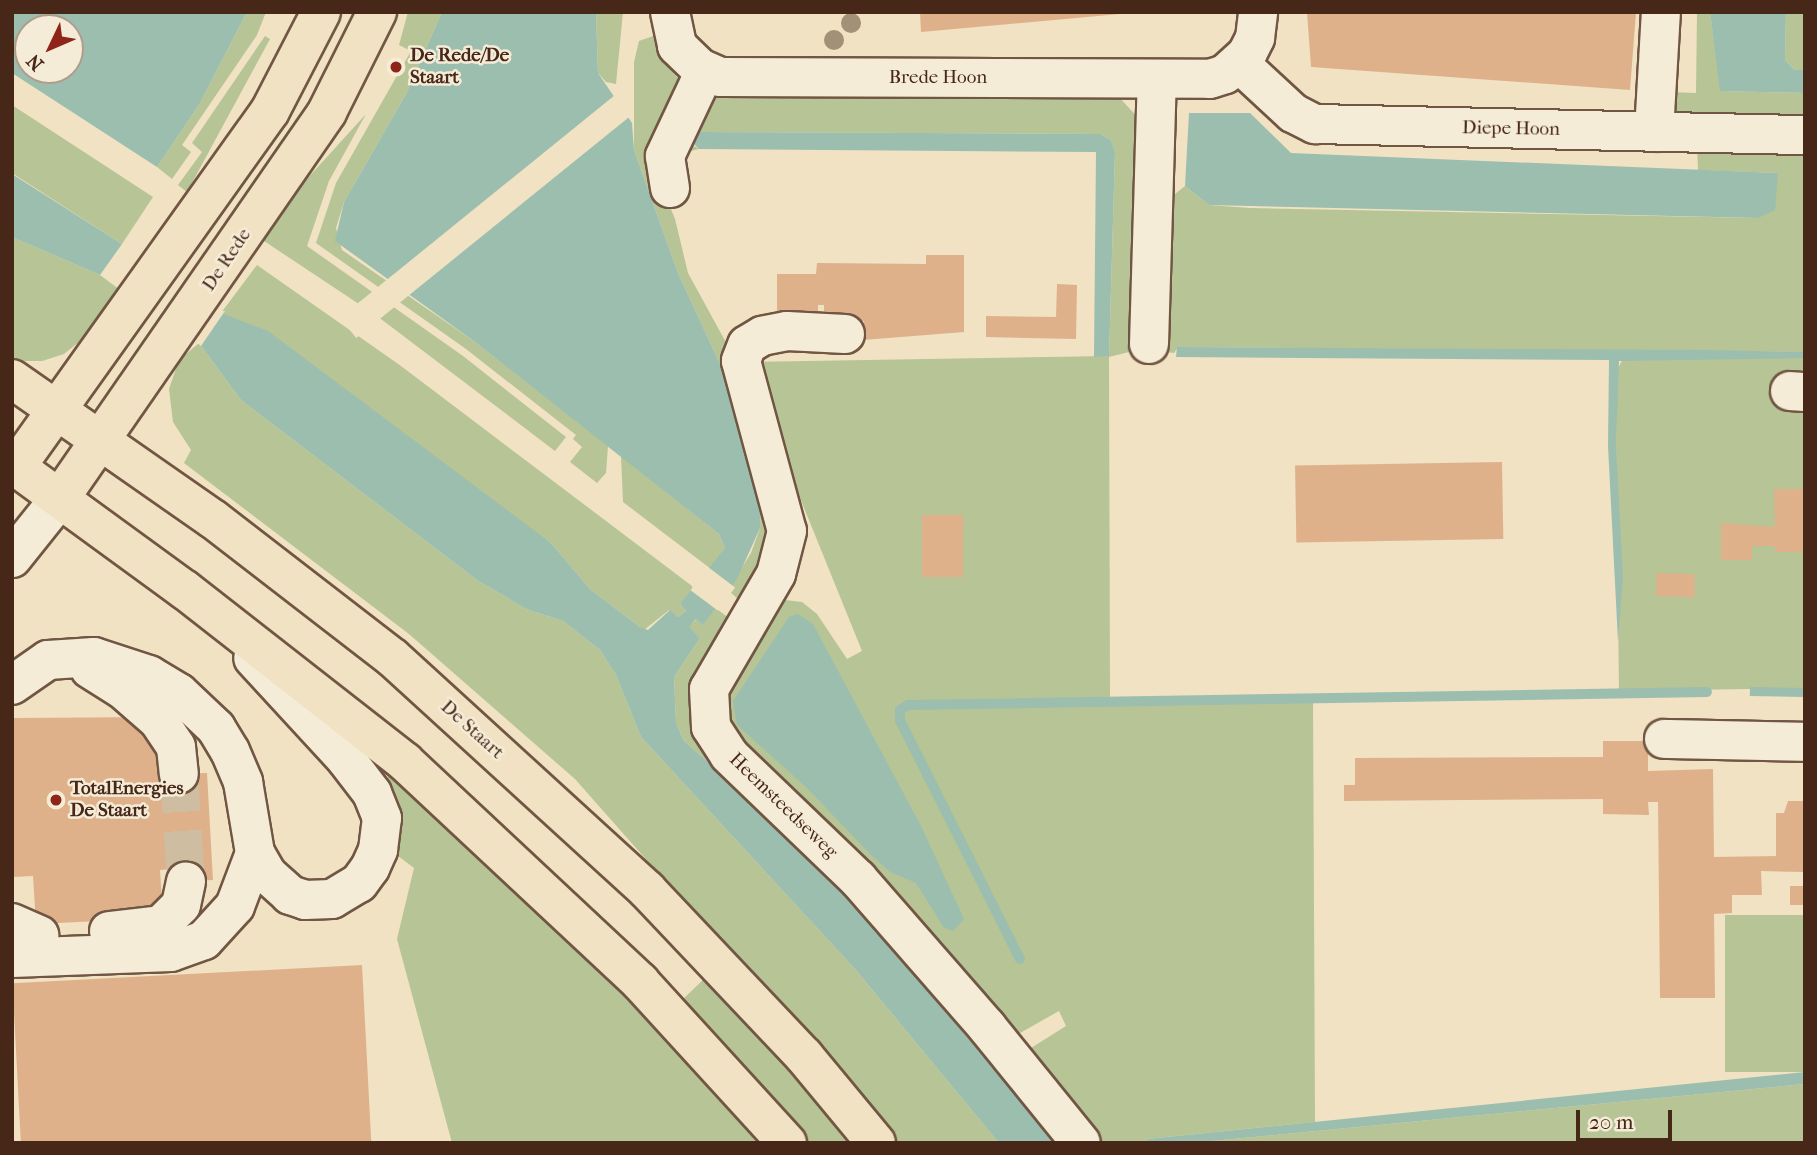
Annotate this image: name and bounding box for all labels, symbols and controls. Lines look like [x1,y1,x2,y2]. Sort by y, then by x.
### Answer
north arrow [14,14,84,84]
place label: De Rede/De Staart [410,45,509,89]
text: N [22,49,48,75]
marker: De Rede/De Staart [388,59,404,75]
street label: Brede Hoon [889,67,987,89]
street label: Diepe Hoon [1462,117,1560,141]
street label: De Rede [198,224,256,296]
street label: De Staart [436,696,508,764]
street label: Heemsteedseweg [724,749,842,863]
place label: TotalEnergies De Staart [70,778,183,822]
marker: TotalEnergies De Staart [48,792,64,808]
scale bar [1579,1096,1675,1140]
text: 20 m [1589,1110,1633,1134]

